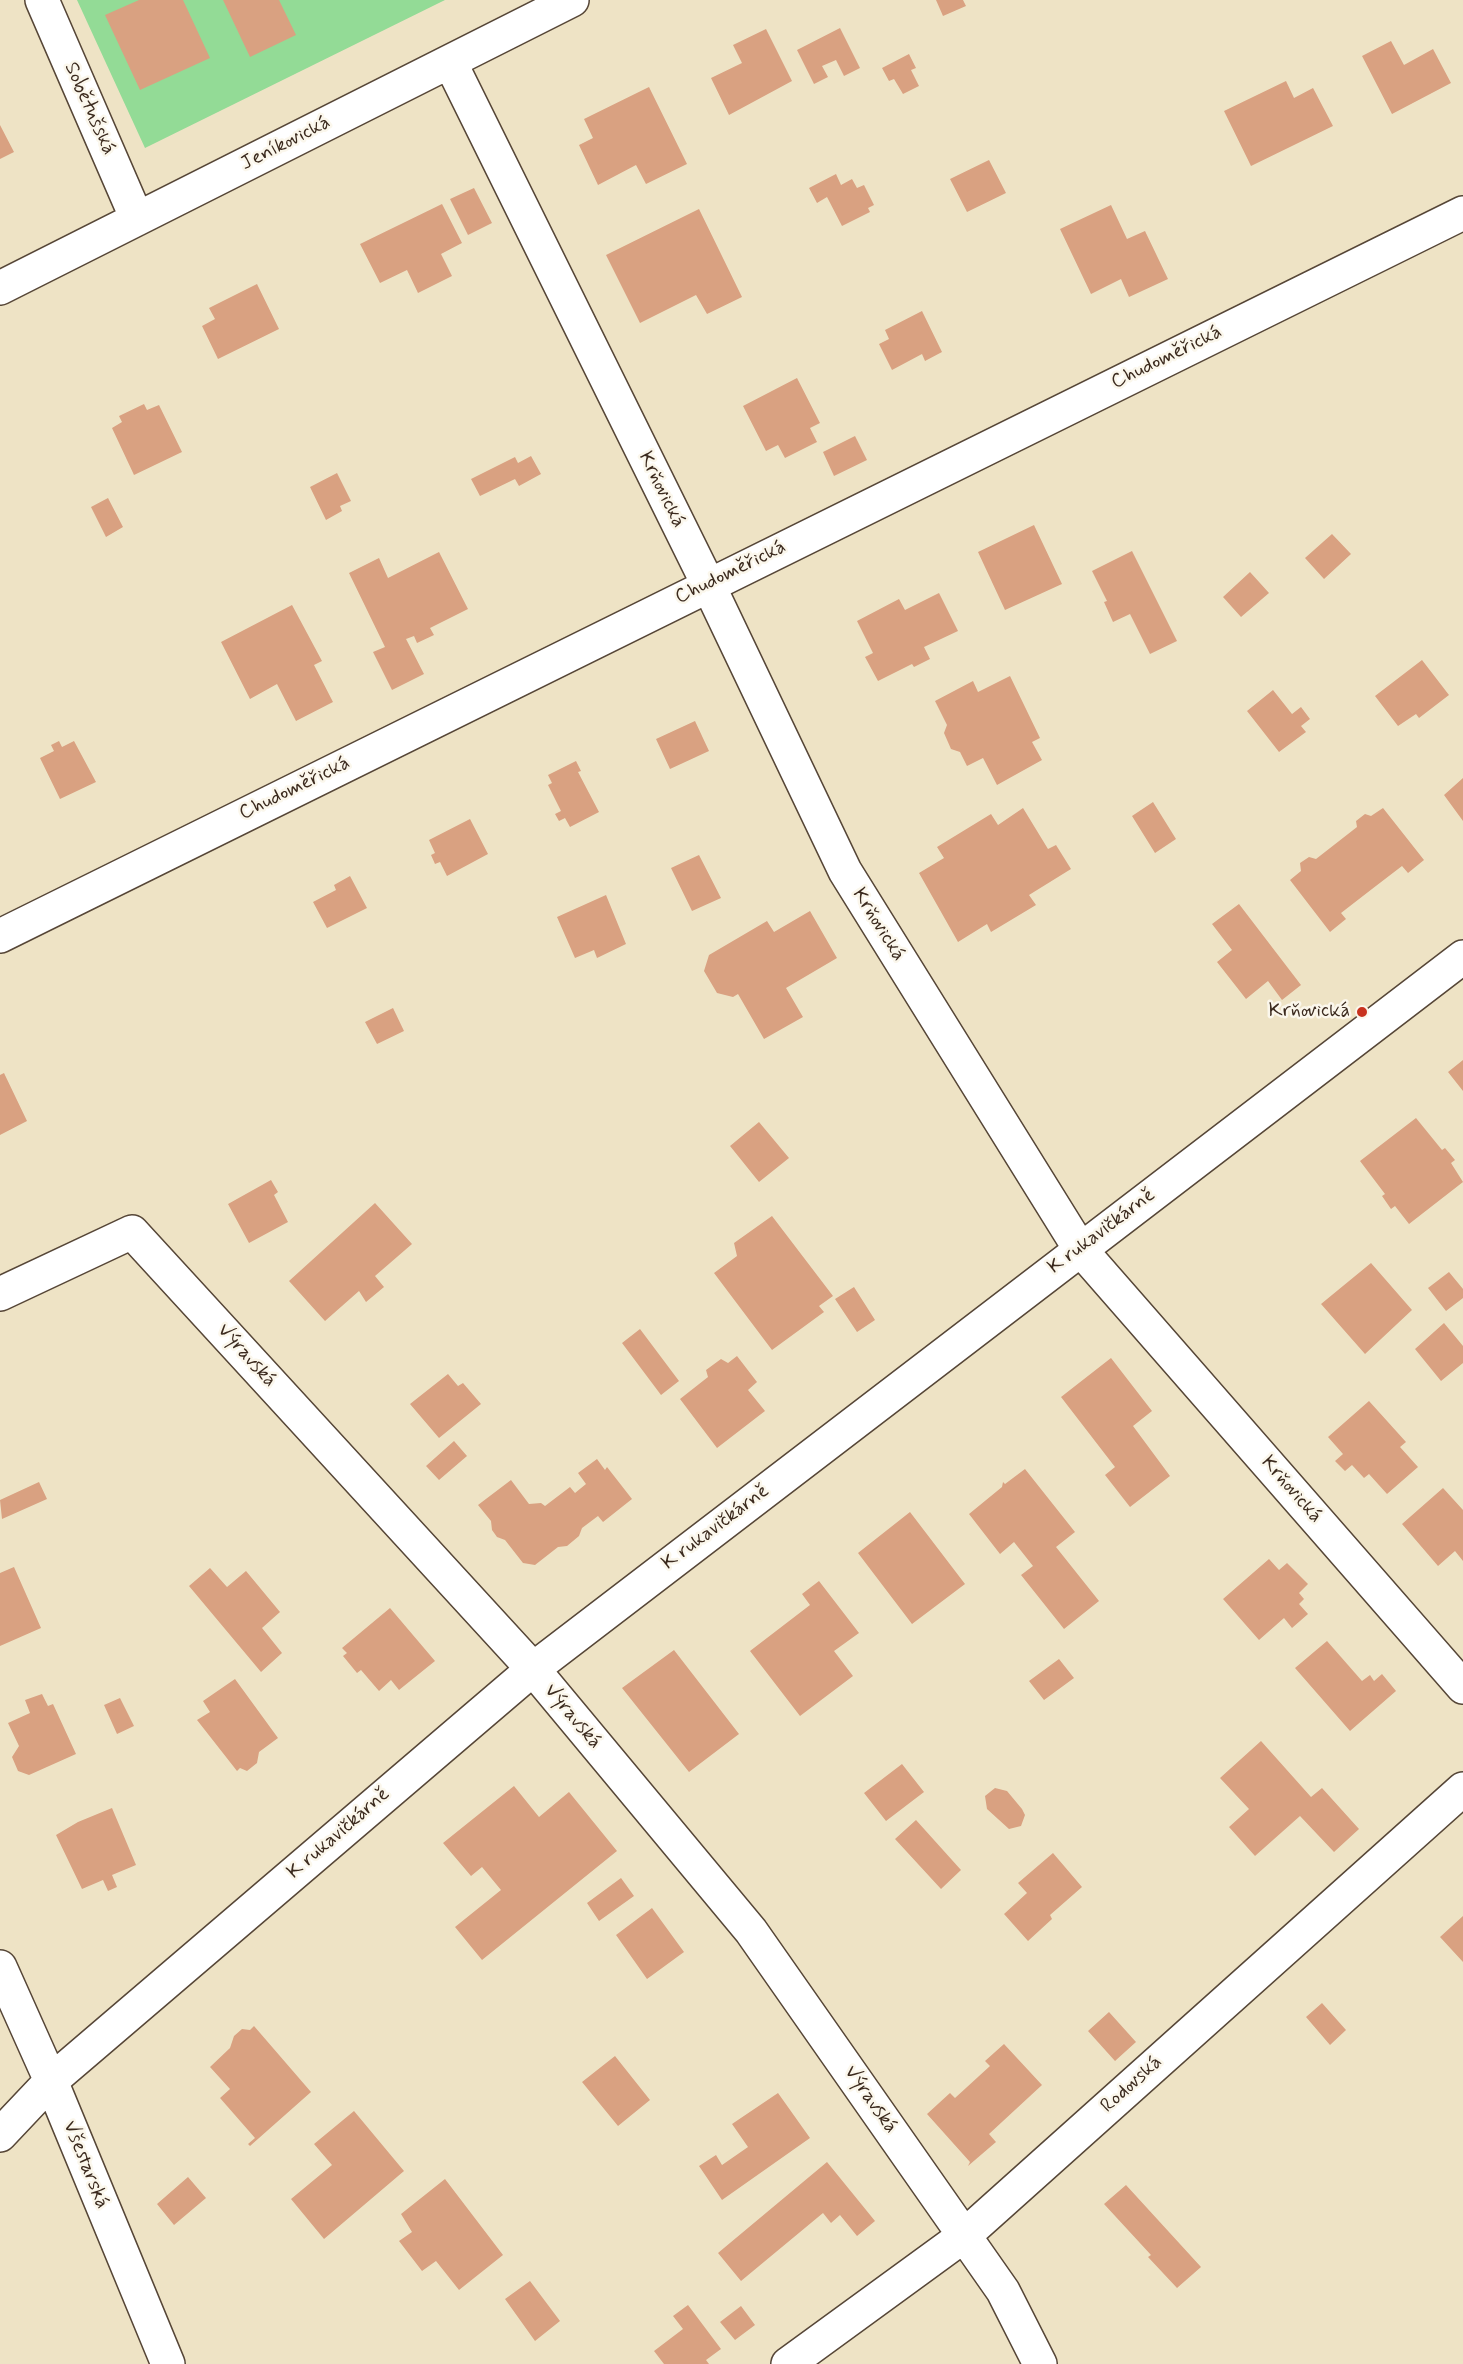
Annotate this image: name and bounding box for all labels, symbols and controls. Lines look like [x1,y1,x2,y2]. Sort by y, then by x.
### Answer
street label: Sobětušská [58,59,120,159]
street label: Jeníkovická [237,111,335,177]
street label: Chudoměřická [1108,321,1226,395]
street label: Krňovická [632,448,690,532]
street label: Chudoměřická [672,536,790,610]
street label: Chudoměřická [236,752,354,826]
street label: Krňovická [846,884,910,966]
place label: Krňovická [1268,1000,1350,1024]
marker: Krňovická [1355,1005,1369,1019]
street label: K rukavičkárně [1044,1184,1160,1280]
street label: Výravská [211,1319,281,1393]
street label: Krňovická [1255,1451,1327,1529]
street label: K rukavičkárně [658,1480,774,1576]
street label: Výravská [538,1680,606,1754]
street label: K rukavičkárně [283,1783,395,1885]
street label: Rodovská [1096,2051,1168,2119]
street label: Výravská [838,2061,902,2139]
street label: Všestarská [57,2118,113,2212]

